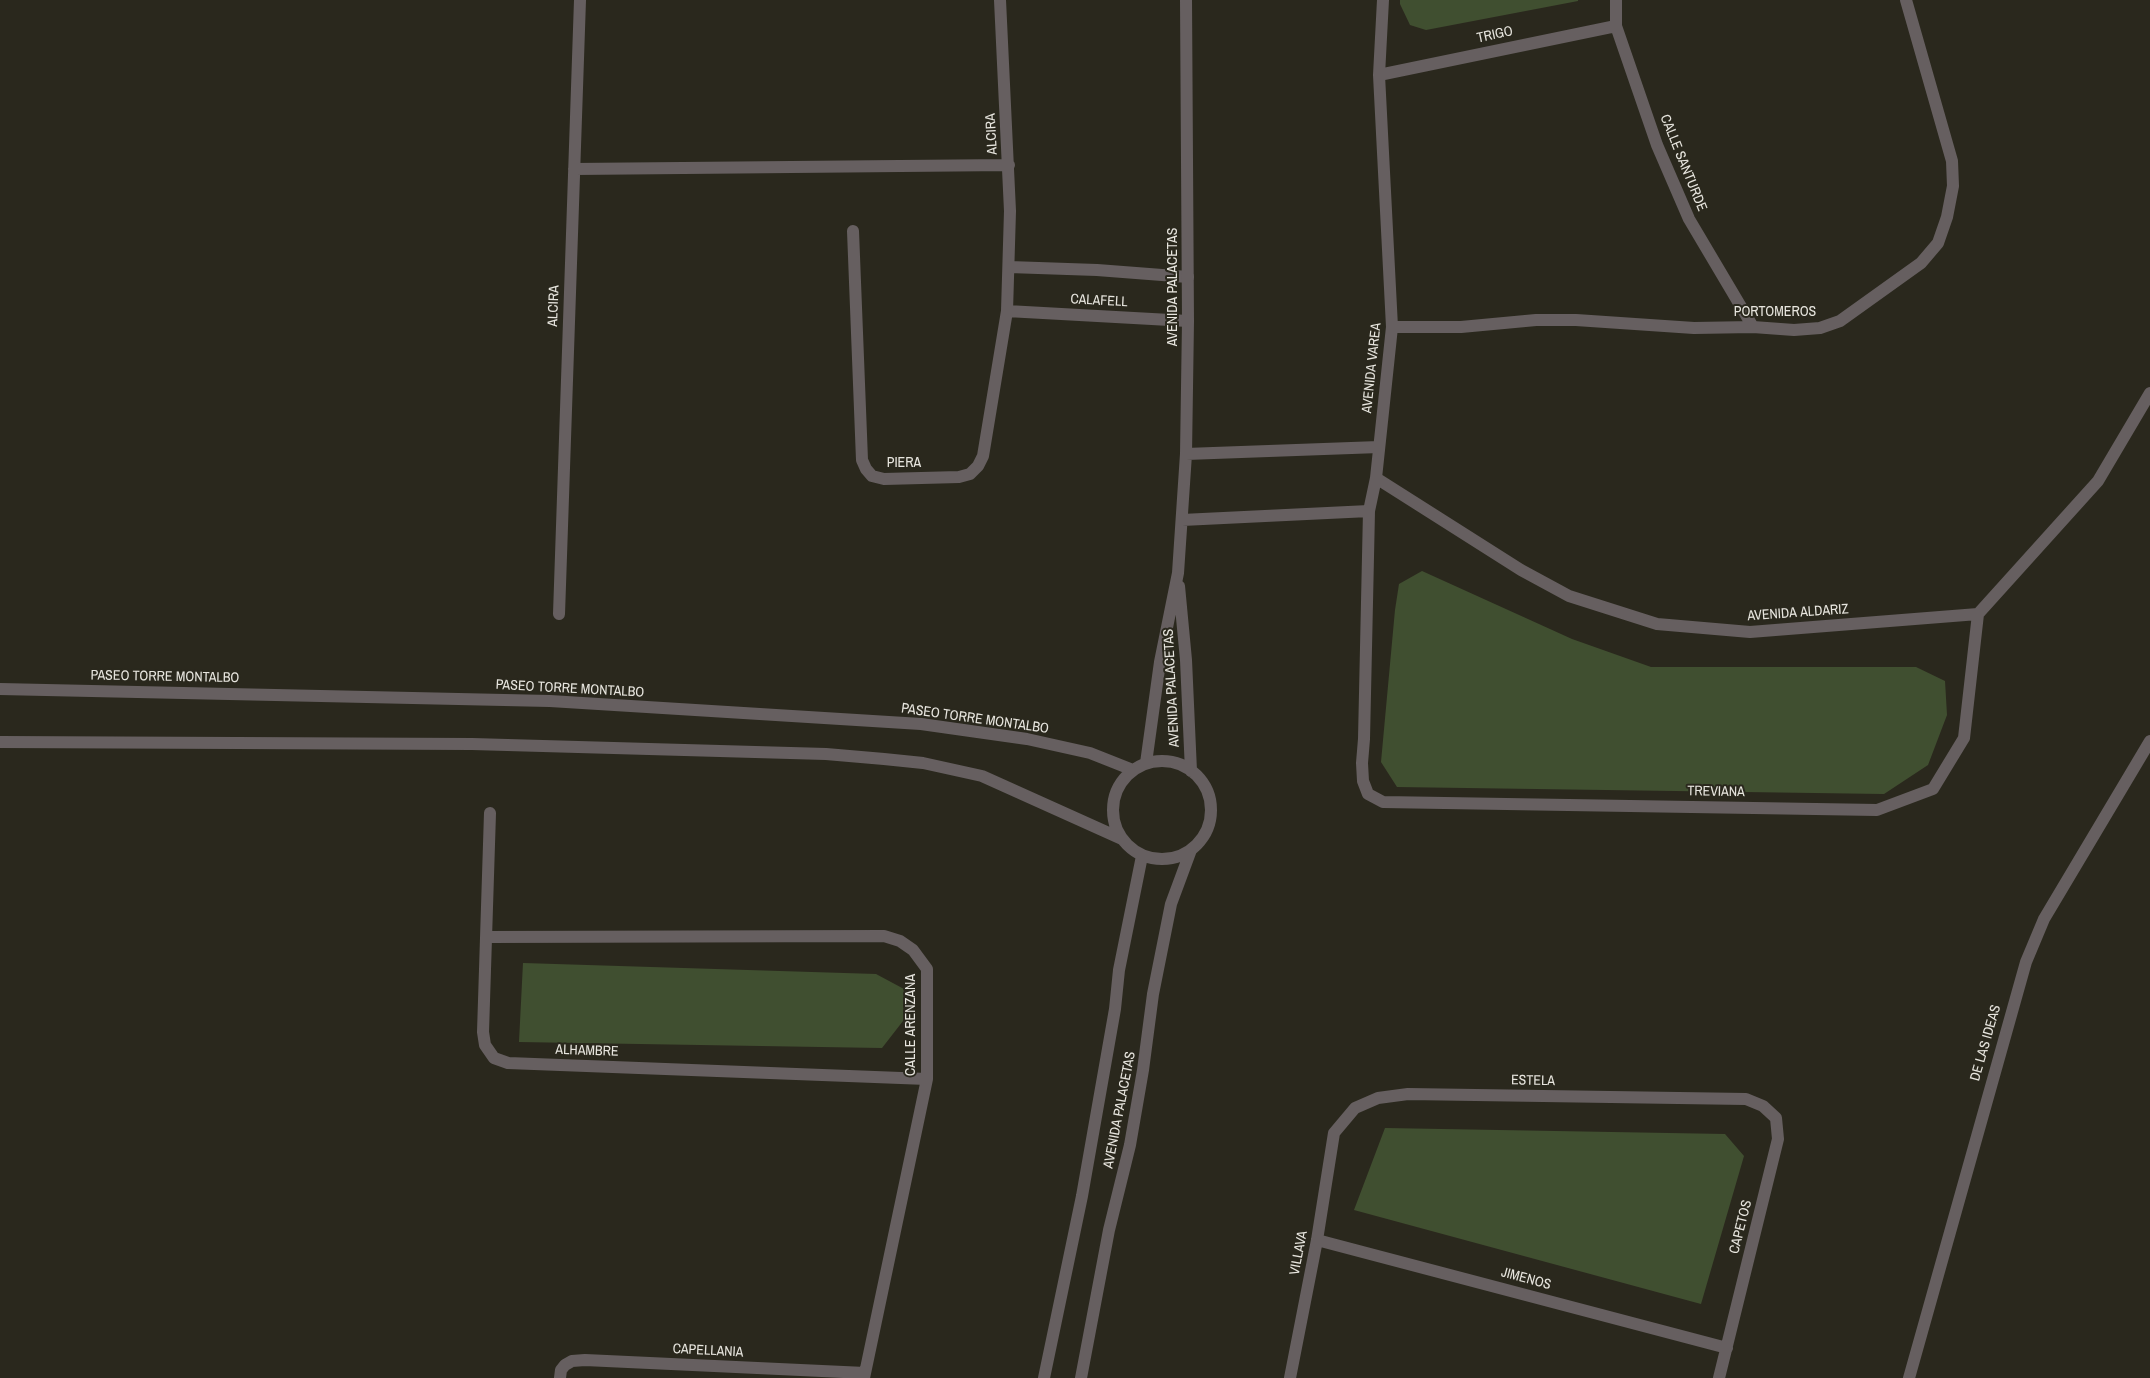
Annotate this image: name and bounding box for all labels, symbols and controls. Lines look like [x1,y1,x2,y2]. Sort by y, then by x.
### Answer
street label: TRIGO [1475,23,1515,47]
street label: CALLE SANTURDE [1656,112,1710,214]
street label: ALCIRA [983,113,1001,155]
street label: AVENIDA PALACETAS [1165,228,1181,346]
street label: ALCIRA [545,285,563,327]
street label: CALAFELL [1070,291,1128,311]
street label: PORTOMEROS [1734,304,1816,320]
street label: AVENIDA VAREA [1359,322,1385,414]
street label: PIERA [887,455,921,471]
street label: AVENIDA ALDARIZ [1747,601,1849,625]
street label: AVENIDA PALACETAS [1161,628,1183,748]
street label: PASEO TORRE MONTALBO [91,667,239,687]
street label: PASEO TORRE MONTALBO [495,677,645,701]
street label: PASEO TORRE MONTALBO [900,700,1050,738]
street label: TREVIANA [1687,783,1745,801]
street label: CALLE ARENZANA [903,974,919,1076]
street label: DE LAS IDEAS [1967,1003,2005,1083]
street label: ALHAMBRE [555,1042,619,1060]
street label: AVENIDA PALACETAS [1100,1050,1140,1170]
street label: ESTELA [1511,1072,1555,1090]
street label: CAPETOS [1726,1198,1756,1256]
street label: VILLAVA [1286,1229,1312,1277]
street label: JIMENOS [1499,1264,1553,1294]
street label: CAPELLANIA [672,1341,744,1361]

